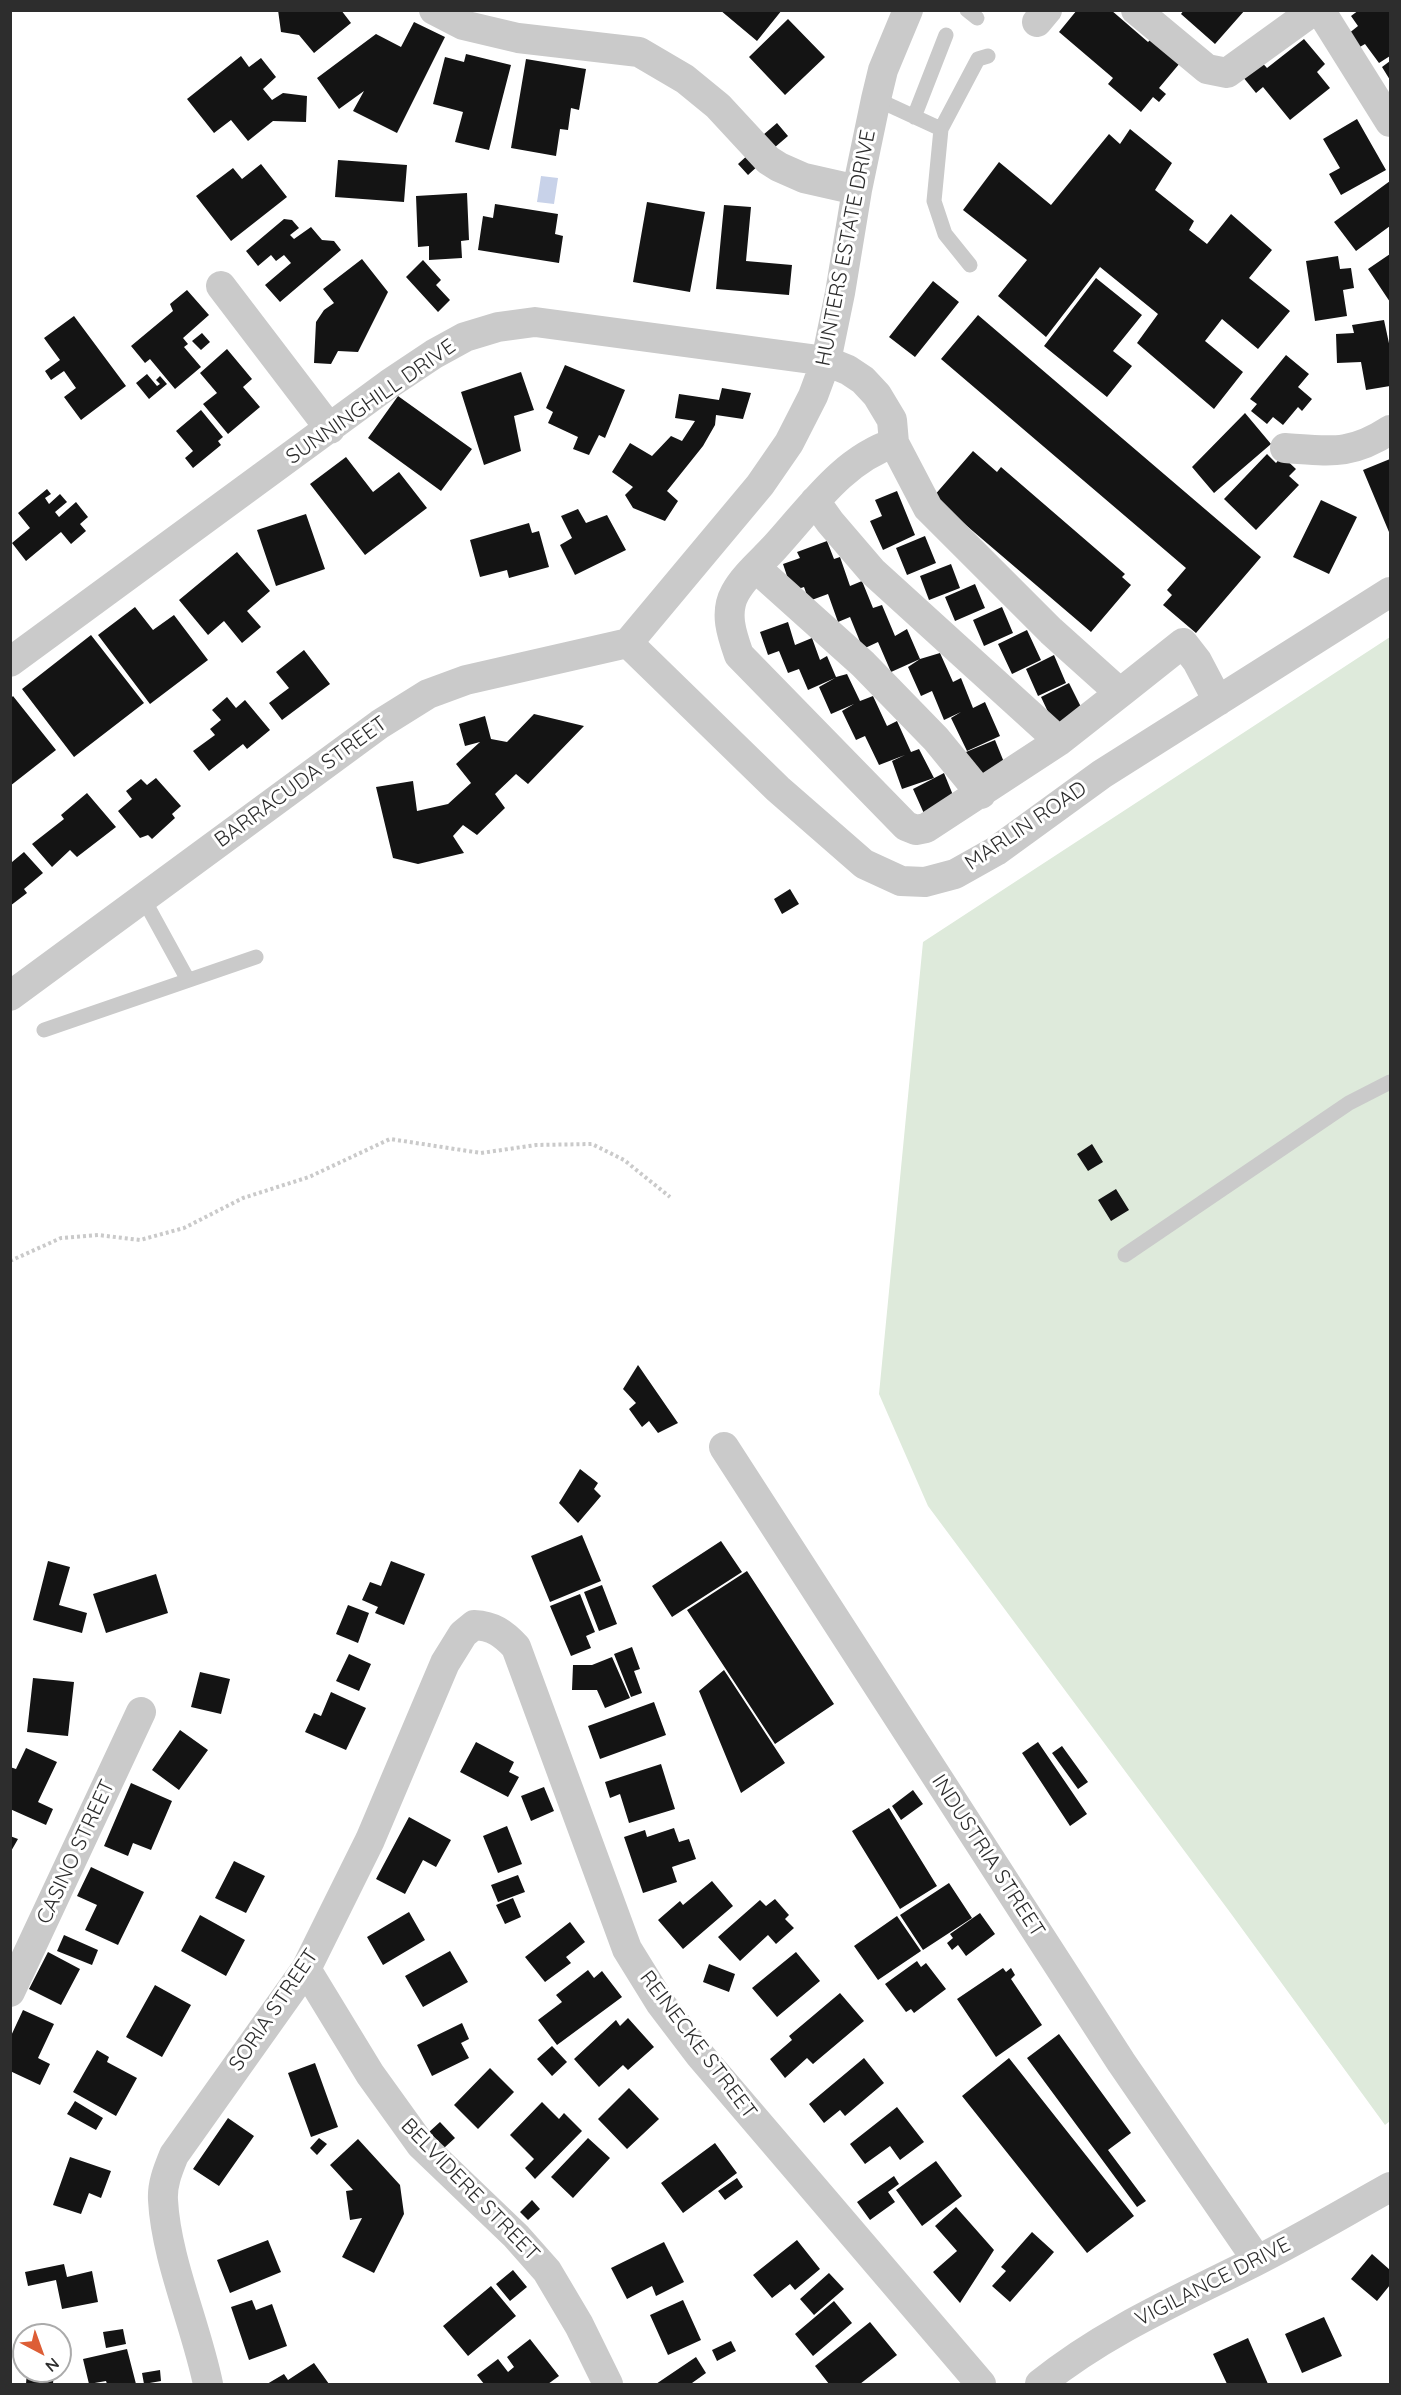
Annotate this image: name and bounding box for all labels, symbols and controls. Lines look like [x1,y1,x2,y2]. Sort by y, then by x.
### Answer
street label: HUNTERS ESTATE DRIVE [811,128,881,368]
street label: SUNNINGHILL DRIVE [281,334,461,470]
street label: BARRACUDA STREET [210,711,392,853]
street label: MARLIN ROAD [961,776,1091,876]
street label: INDUSTRIA STREET [926,1770,1050,1942]
street label: CASINO STREET [31,1776,121,1928]
street label: SORIA STREET [224,1944,324,2076]
street label: REINECKE STREET [634,1966,762,2124]
street label: BELVIDERE STREET [395,2113,545,2267]
street label: VIGILANCE DRIVE [1131,2232,1295,2332]
north arrow [12,2323,72,2383]
text: N [42,2354,64,2376]

